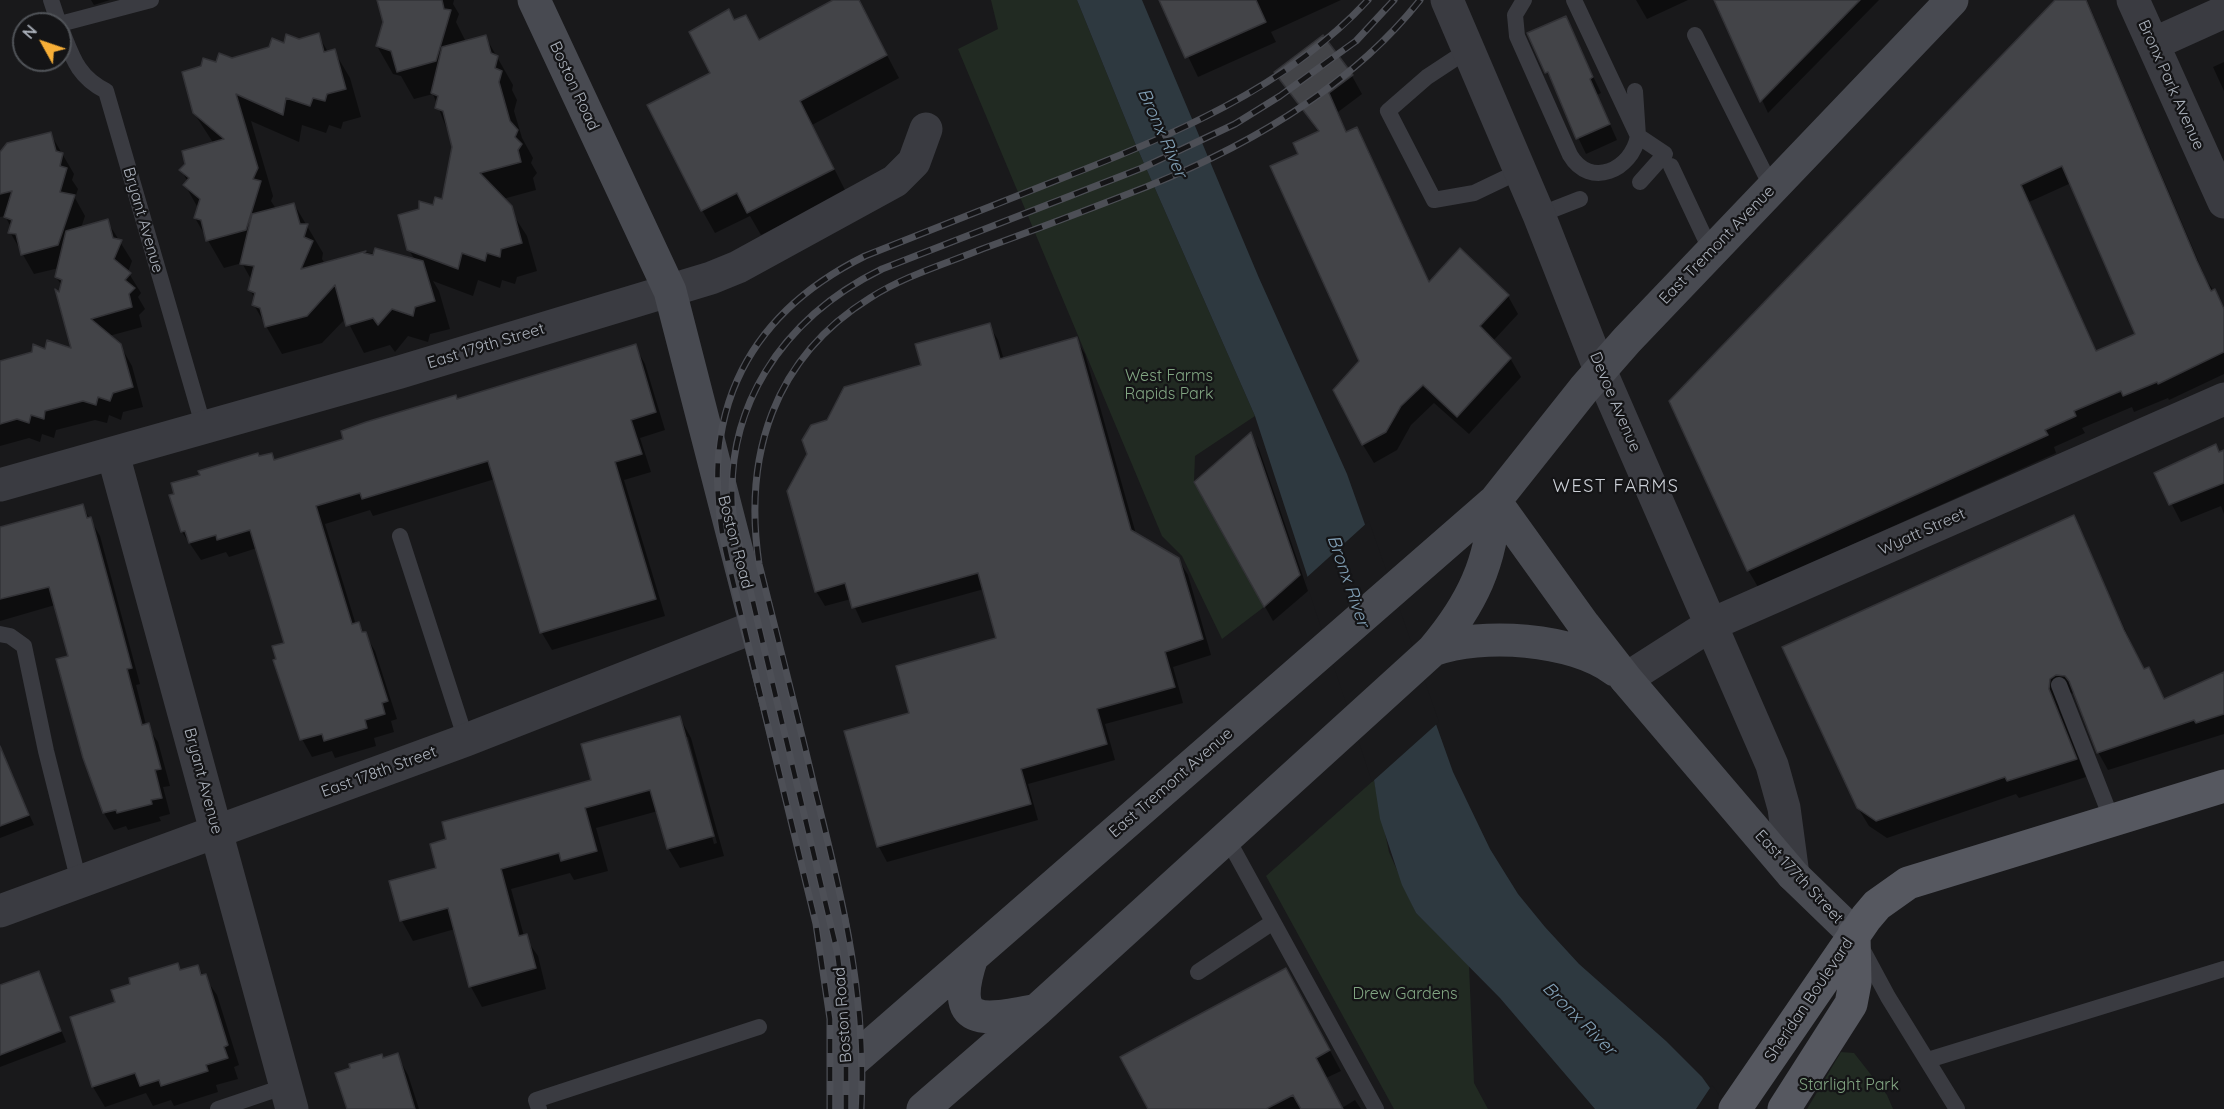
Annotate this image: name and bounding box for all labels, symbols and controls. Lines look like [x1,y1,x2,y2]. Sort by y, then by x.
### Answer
north arrow [12,12,72,72]
street label: Bronx Park Avenue [2134,17,2208,153]
text: N [18,21,41,43]
street label: Boston Road [545,38,603,134]
water label: Bronx River [1133,85,1191,181]
street label: Bryant Avenue [119,165,167,275]
street label: East Tremont Avenue [1655,182,1779,308]
street label: East 179th Street [425,319,547,373]
street label: Devoe Avenue [1585,349,1645,455]
park label: West Farms Rapids Park [1124,366,1214,404]
district label: WEST FARMS [1553,476,1679,498]
street label: Boston Road [713,493,757,591]
street label: Wyatt Street [1876,504,1968,560]
water label: Bronx River [1322,532,1374,630]
street label: East Tremont Avenue [1105,724,1237,842]
street label: Bryant Avenue [180,726,226,836]
street label: East 178th Street [319,742,439,802]
street label: East 177th Street [1751,826,1847,928]
street label: Sheridan Boulevard [1761,935,1857,1065]
street label: Boston Road [830,967,856,1063]
water label: Bronx River [1538,978,1620,1060]
park label: Drew Gardens [1352,984,1458,1004]
park label: Starlight Park [1799,1075,1899,1095]

